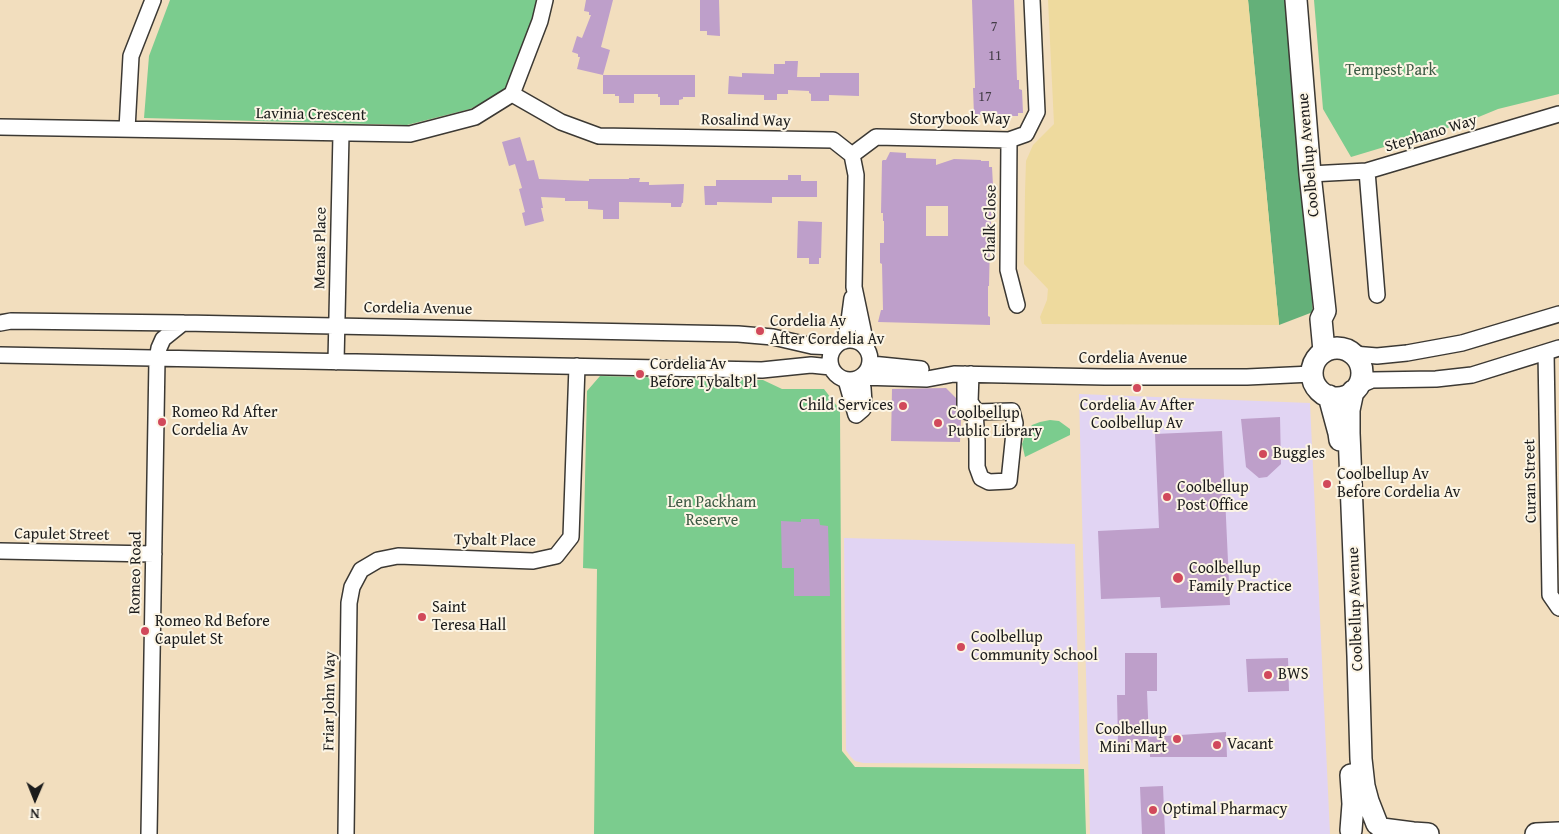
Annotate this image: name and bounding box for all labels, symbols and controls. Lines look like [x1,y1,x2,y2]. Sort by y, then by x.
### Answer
house number: 7 [991,19,997,35]
house number: 11 [988,48,1002,64]
park label: Tempest Park [1345,61,1437,81]
house number: 17 [978,89,992,105]
street label: Coolbellup Avenue [1294,92,1324,218]
street label: Lavinia Crescent [256,104,366,126]
street label: Storybook Way [910,110,1010,130]
street label: Rosalind Way [701,111,791,131]
street label: Stephano Way [1383,111,1479,157]
street label: Chalk Close [981,185,1001,261]
street label: Menas Place [311,207,331,289]
street label: Cordelia Avenue [364,298,472,320]
place label: Cordelia Av After Cordelia Av [770,312,884,350]
marker: Cordelia Av After Cordelia Av [754,325,766,337]
street label: Cordelia Avenue [1079,349,1187,369]
place label: Cordelia Av Before Tybalt Pl [650,355,757,393]
marker: Cordelia Av Before Tybalt Pl [634,368,646,380]
marker: Cordelia Av After Coolbellup Av [1131,382,1143,394]
place label: Child Services [799,396,893,416]
place label: Cordelia Av After Coolbellup Av [1080,396,1194,434]
marker: Child Services [897,400,909,412]
place label: Romeo Rd After Cordelia Av [172,403,278,441]
place label: Coolbellup Public Library [948,404,1042,442]
marker: Romeo Rd After Cordelia Av [156,416,168,428]
marker: Coolbellup Public Library [932,417,944,429]
street label: Curan Street [1521,439,1541,523]
place label: Buggles [1273,444,1325,464]
marker: Buggles [1257,448,1269,460]
place label: Coolbellup Av Before Cordelia Av [1337,465,1461,503]
place label: Coolbellup Post Office [1177,478,1249,516]
marker: Coolbellup Av Before Cordelia Av [1321,478,1333,490]
marker: Coolbellup Post Office [1161,491,1173,503]
park label: Len Packham Reserve [668,493,756,531]
street label: Capulet Street [14,525,110,545]
street label: Romeo Road [126,531,146,615]
street label: Tybalt Place [454,531,536,551]
street label: Coolbellup Avenue [1344,547,1368,671]
place label: Coolbellup Family Practice [1189,559,1292,597]
marker: Coolbellup Family Practice [1171,571,1185,585]
place label: Saint Teresa Hall [432,598,506,636]
marker: Saint Teresa Hall [416,611,428,623]
place label: Romeo Rd Before Capulet St [155,612,270,650]
marker: Romeo Rd Before Capulet St [139,625,151,637]
place label: Coolbellup Community School [971,628,1098,666]
marker: Coolbellup Community School [955,641,967,653]
street label: Friar John Way [320,651,340,751]
place label: BWS [1278,665,1308,685]
marker: BWS [1262,669,1274,681]
place label: Coolbellup Mini Mart [1095,720,1167,758]
marker: Coolbellup Mini Mart [1171,733,1183,745]
place label: Vacant [1227,735,1273,755]
marker: Vacant [1211,739,1223,751]
north arrow [10,774,60,824]
place label: Optimal Pharmacy [1163,800,1288,820]
text: N [30,804,40,824]
marker: Optimal Pharmacy [1147,804,1159,816]

